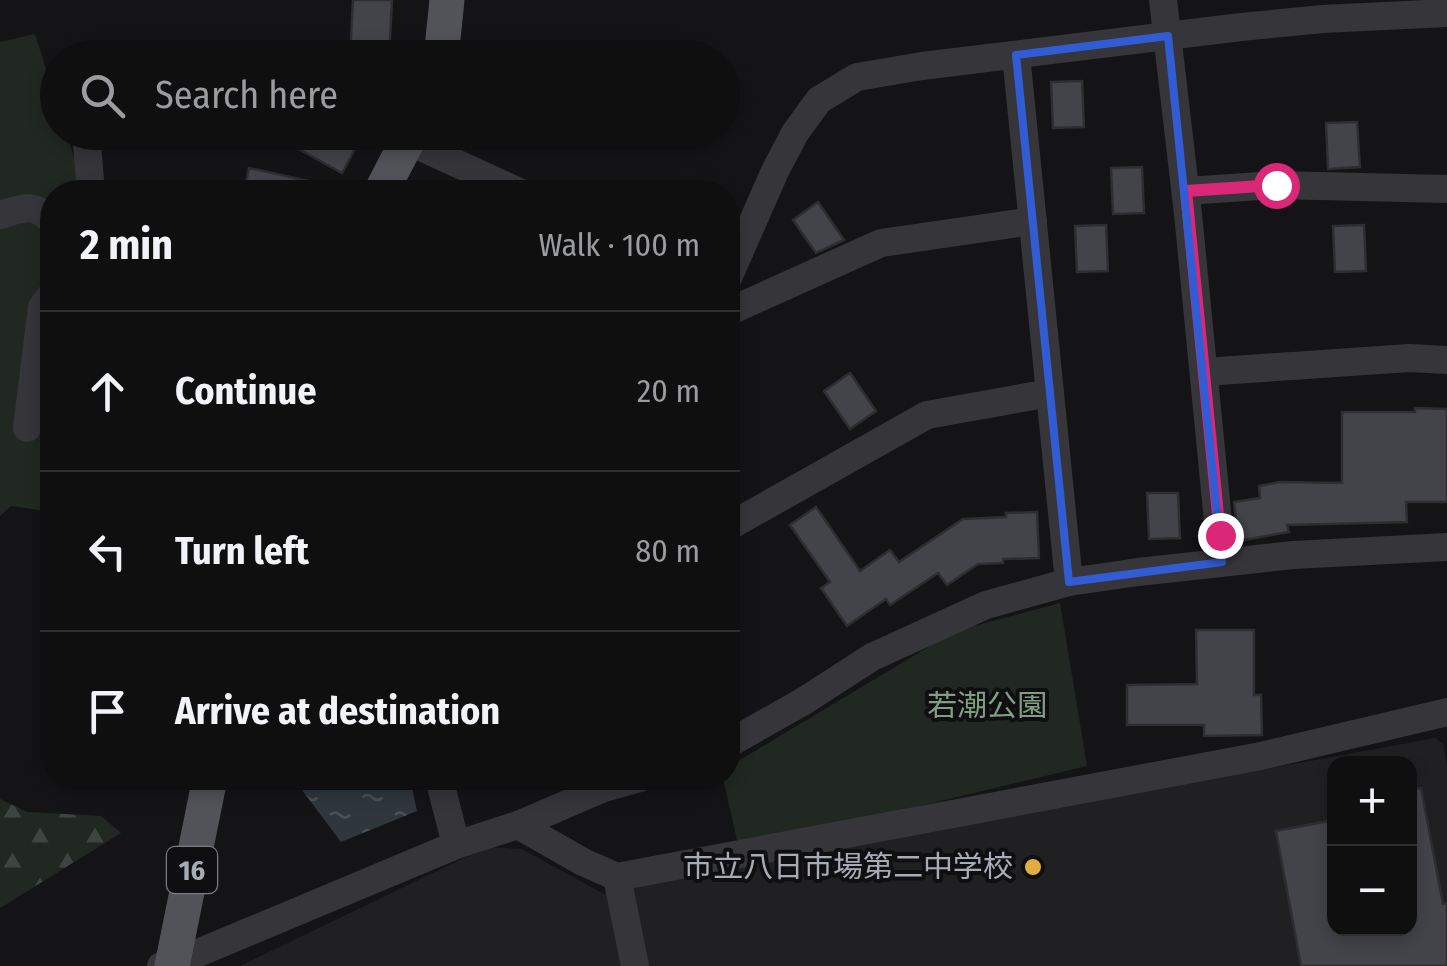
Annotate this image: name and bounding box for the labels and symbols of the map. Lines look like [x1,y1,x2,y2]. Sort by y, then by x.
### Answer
route start [1254,163,1300,209]
route end [1198,513,1244,559]
park label: 若潮公園 [927,688,1047,724]
road number: 16 [167,847,217,893]
place label: 市立八日市場第二中学校 [683,849,1013,885]
marker: 市立八日市場第二中学校 [1022,856,1044,878]

